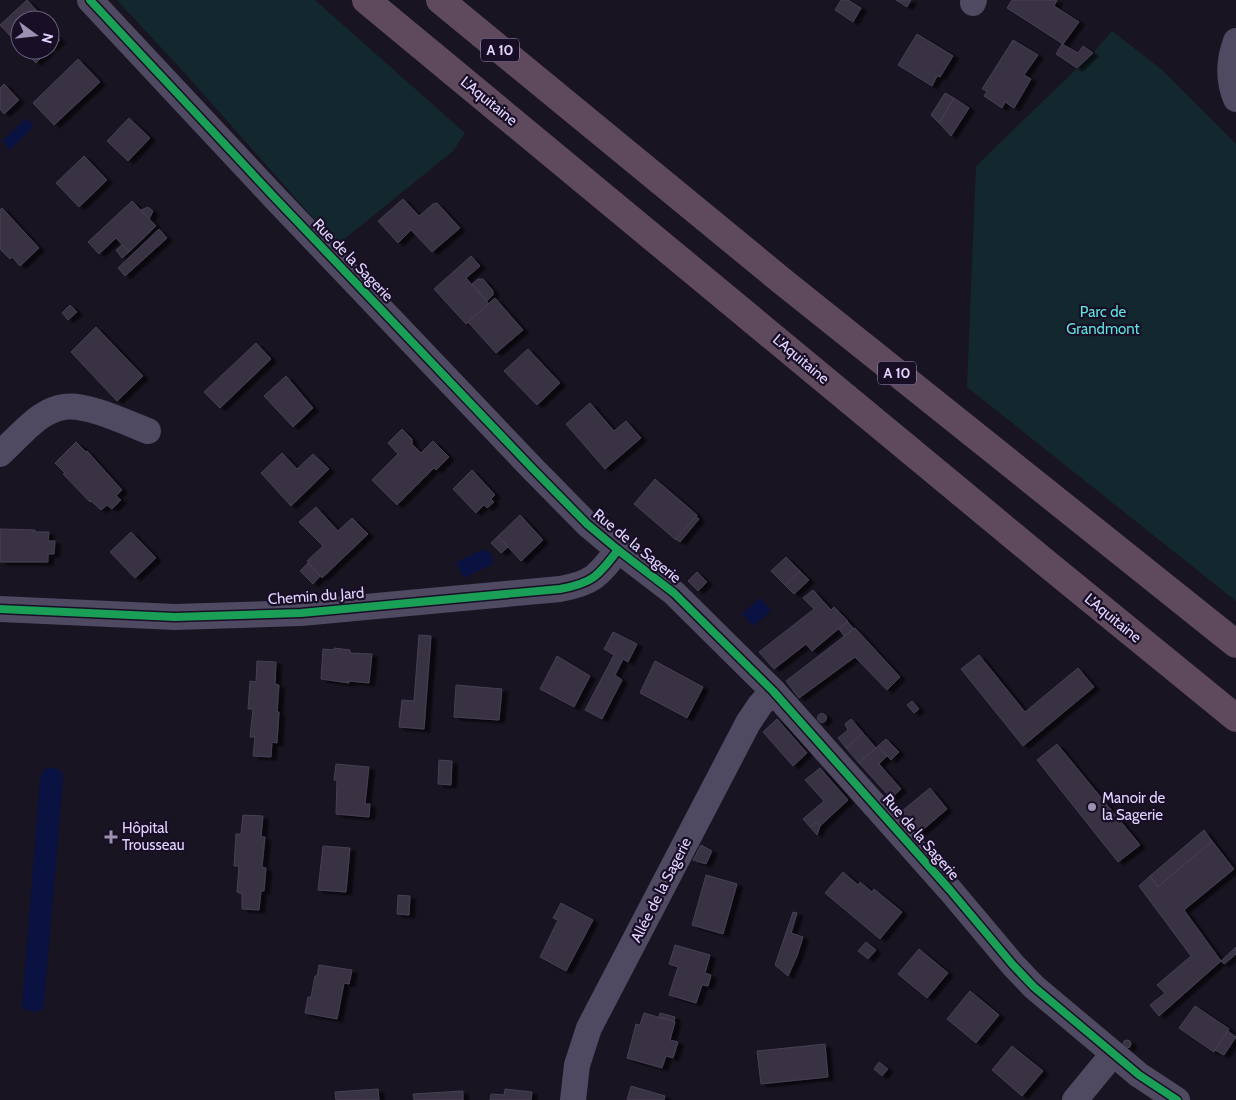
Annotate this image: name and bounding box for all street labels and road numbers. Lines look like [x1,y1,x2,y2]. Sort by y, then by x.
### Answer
road number: A 10 [481,38,519,62]
street label: L'Aquitaine [457,73,521,130]
street label: Rue de la Sagerie [309,215,397,305]
street label: L'Aquitaine [769,330,833,388]
road number: A 10 [878,362,916,384]
street label: Rue de la Sagerie [589,505,685,587]
street label: Chemin du Jard [267,584,365,608]
street label: L'Aquitaine [1081,590,1145,647]
street label: Rue de la Sagerie [879,790,963,884]
street label: Allée de la Sagerie [627,834,695,945]

